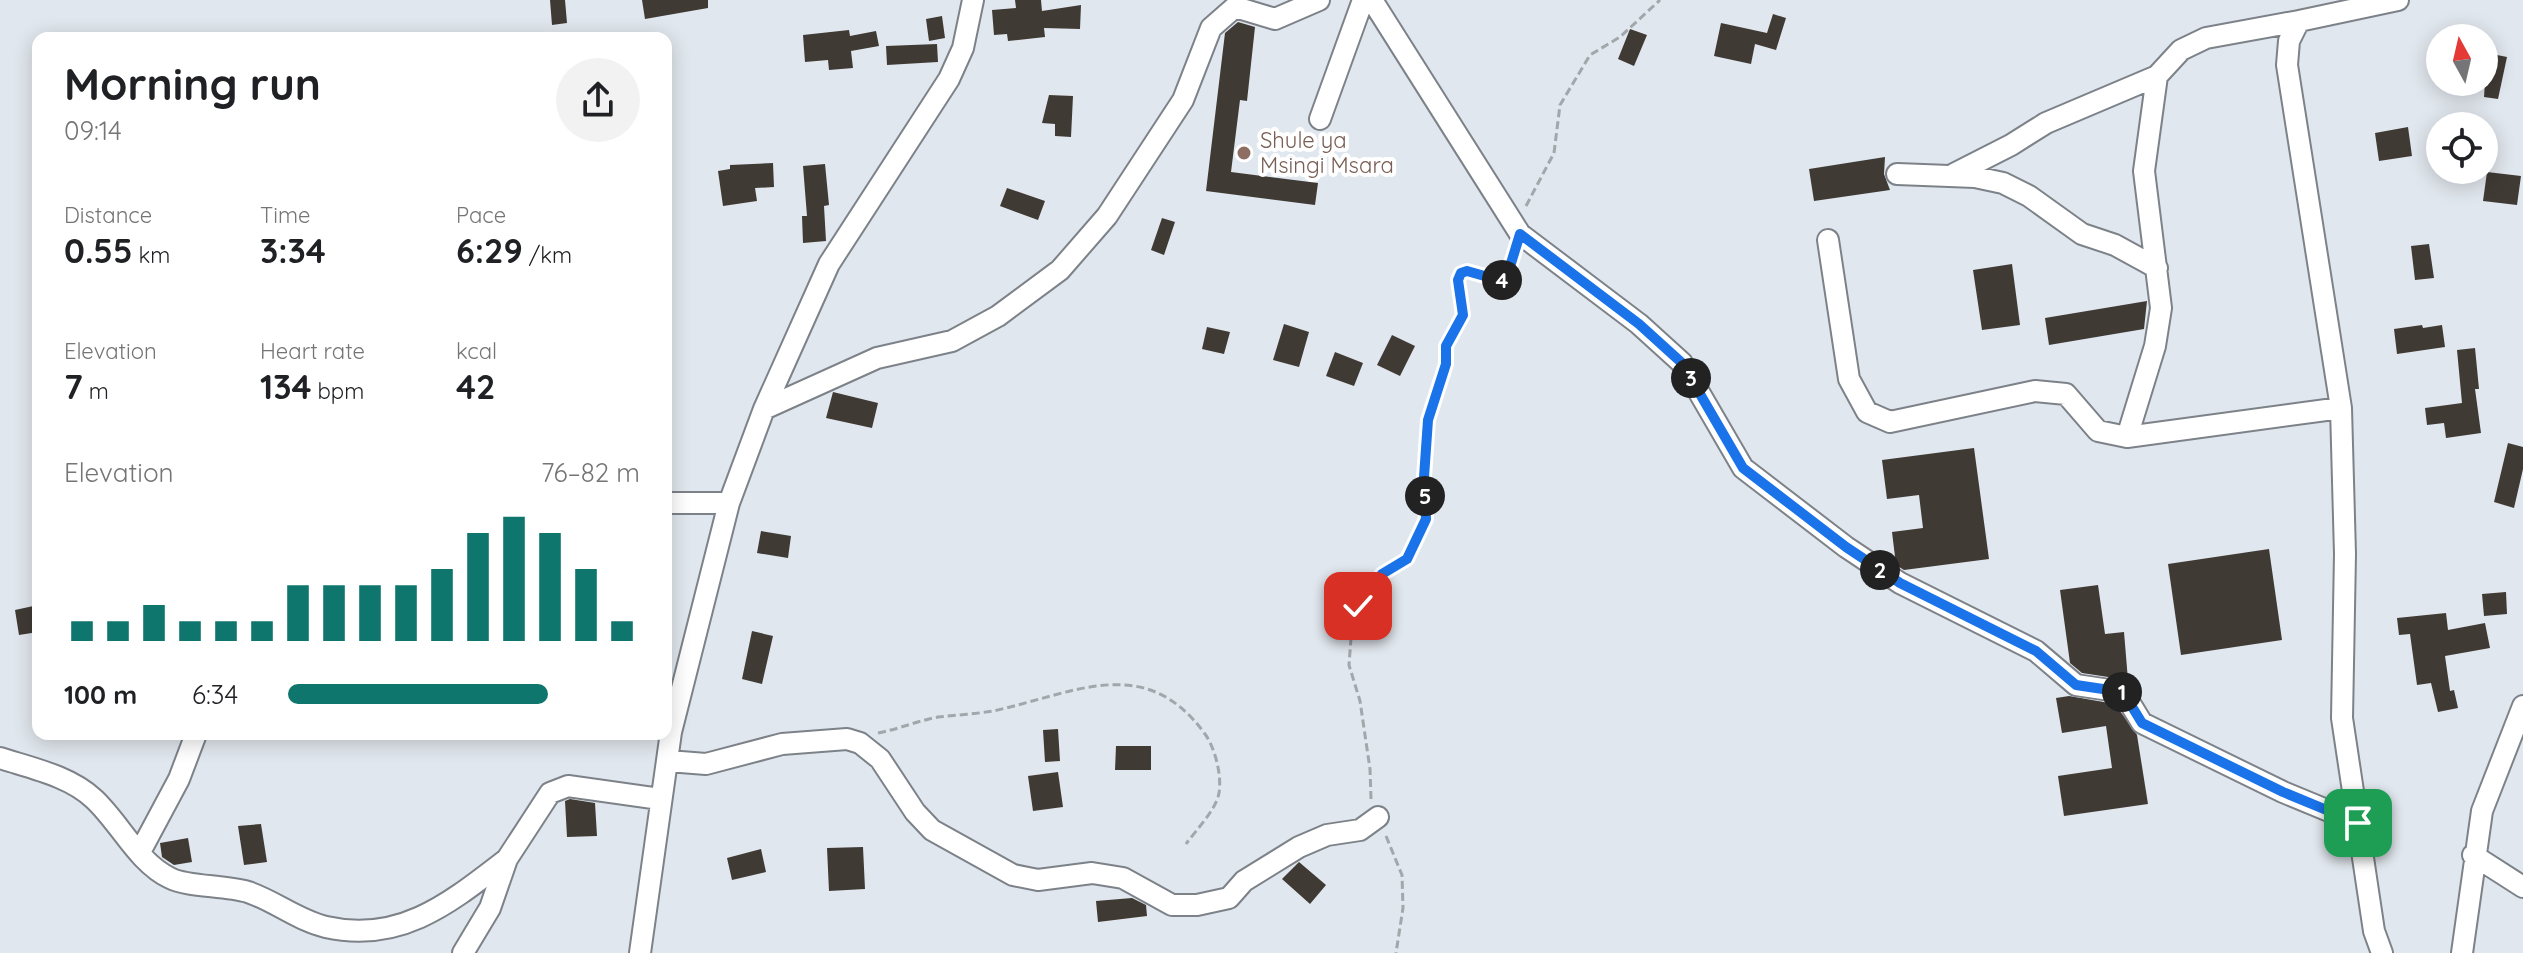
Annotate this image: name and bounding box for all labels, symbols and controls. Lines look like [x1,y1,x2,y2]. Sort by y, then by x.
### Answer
north arrow [2426,24,2498,96]
map controls [2426,24,2498,184]
text: Morning run [64,56,321,111]
button: share [556,58,640,142]
button: locate [2426,112,2498,184]
text: 09:14 [64,114,122,147]
place label: Shule ya Msingi Msara [1260,126,1394,179]
marker: Shule ya Msingi Msara [1235,144,1253,162]
text: Distance [64,201,152,229]
text: Time [260,201,311,229]
text: Pace [456,201,506,229]
text: 0.55 [64,229,133,272]
text: 3:34 [260,229,326,272]
text: 6:29 [456,229,523,272]
text: km [133,241,170,269]
text: /km [523,241,572,269]
pin: 4 [1482,260,1522,300]
text: 4 [1496,266,1508,294]
text: Elevation [64,337,157,365]
text: Heart rate [260,337,365,365]
text: kcal [456,337,497,365]
pin: 3 [1671,358,1711,398]
text: 3 [1685,364,1697,392]
text: 7 [64,365,83,408]
text: 134 [260,365,311,408]
text: 42 [456,365,495,408]
text: m [83,377,109,405]
text: bpm [311,377,364,405]
text: Elevation [64,456,174,489]
text: 76–82 m [541,456,640,489]
pin: 5 [1405,476,1445,516]
text: 5 [1419,482,1431,510]
pin: 2 [1860,550,1900,590]
text: 2 [1874,556,1886,584]
pin [1324,572,1392,640]
icon: check [1336,584,1380,628]
pin: 1 [2102,672,2142,712]
text: 100 m [64,678,137,711]
text: 6:34 [192,678,238,711]
text: 1 [2118,678,2126,706]
pin [2324,789,2392,857]
icon: arrive [2336,801,2380,845]

